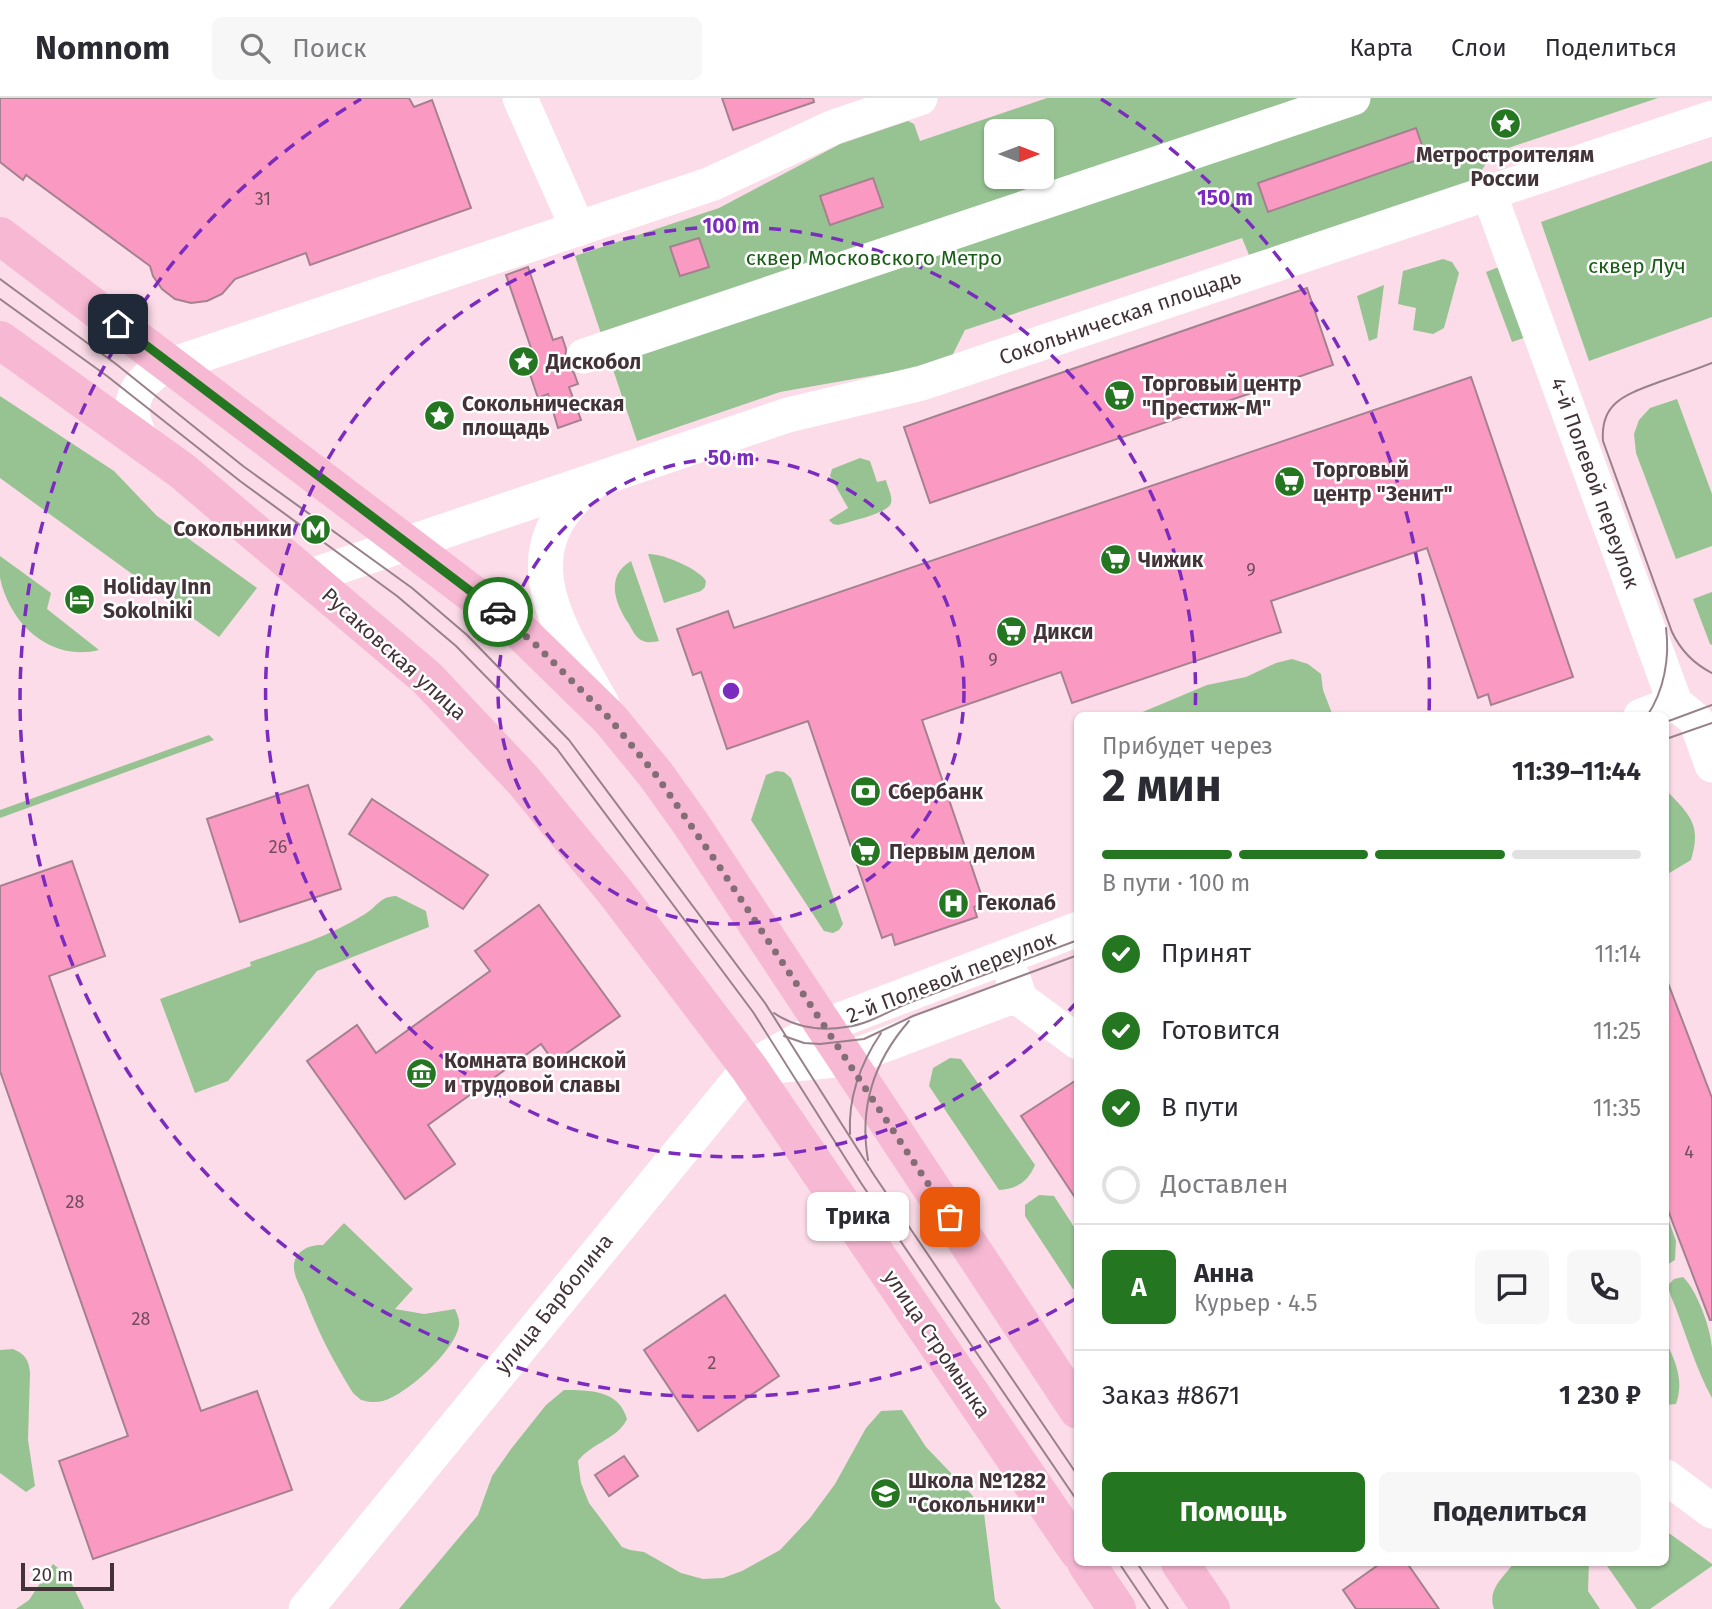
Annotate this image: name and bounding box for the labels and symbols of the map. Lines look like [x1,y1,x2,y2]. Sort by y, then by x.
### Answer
place icon: Метростроителям России [1488,106,1522,140]
north arrow [984,119,1054,189]
place label: Метростроителям России [1416,142,1594,192]
text: 150 m [1197,185,1253,211]
house number: 31 [255,188,271,210]
text: 100 m [702,213,760,239]
park label: сквер Московского Метро [746,245,1002,271]
park label: сквер Луч [1588,253,1686,279]
street label: Сокольническая площадь [996,263,1244,371]
pin [88,294,148,354]
place icon: Дискобол [506,345,540,379]
place label: Дискобол [545,349,641,375]
place label: Торговый центр "Престиж-М" [1142,371,1302,421]
street label: 4-й Полевой переулок [1545,374,1645,592]
supermarket icon: Торговый центр "Престиж-М" [1102,379,1136,413]
place label: Сокольническая площадь [462,391,624,441]
place icon: Сокольническая площадь [422,399,456,433]
text: 50 m [708,445,754,471]
place label: Торговый центр "Зенит" [1313,457,1453,507]
supermarket icon: Торговый центр "Зенит" [1273,465,1307,499]
metro station icon: Сокольники [298,512,332,546]
place label: Сокольники [173,516,292,542]
supermarket icon: Чижик [1098,543,1132,577]
place label: Чижик [1138,547,1204,573]
house number: 9 [1246,559,1256,581]
place label: Holiday Inn Sokolniki [103,574,211,624]
courier [463,577,533,647]
hotel icon: Holiday Inn Sokolniki [63,582,97,616]
street label: Русаковская улица [316,582,472,726]
supermarket icon: Дикси [994,615,1028,649]
place label: Дикси [1033,619,1093,645]
house number: 9 [988,649,998,671]
centre of rings [719,679,743,703]
bank icon: Сбербанк [848,775,882,809]
place label: Сбербанк [888,779,983,805]
supermarket icon: Первым делом [849,835,883,869]
house number: 26 [269,836,287,858]
place label: Первым делом [889,839,1035,865]
hospital icon: Геколаб [937,886,971,920]
place label: Геколаб [977,890,1056,916]
street label: 2-й Полевой переулок [843,925,1059,1029]
place label: Комната воинской и трудовой славы [444,1048,627,1098]
museum icon: Комната воинской и трудовой славы [404,1056,438,1090]
house number: 4 [1684,1141,1694,1163]
pin [920,1187,980,1247]
house number: 28 [66,1191,84,1213]
callout: Трика [806,1192,908,1242]
street label: улица Барболина [489,1229,619,1379]
street label: улица Стромынка [878,1265,996,1423]
house number: 28 [132,1308,150,1330]
house number: 2 [708,1352,717,1374]
place label: Школа №1282 "Сокольники" [908,1468,1046,1518]
school or university icon: Школа №1282 "Сокольники" [868,1476,902,1510]
scale bar [21,1560,114,1592]

